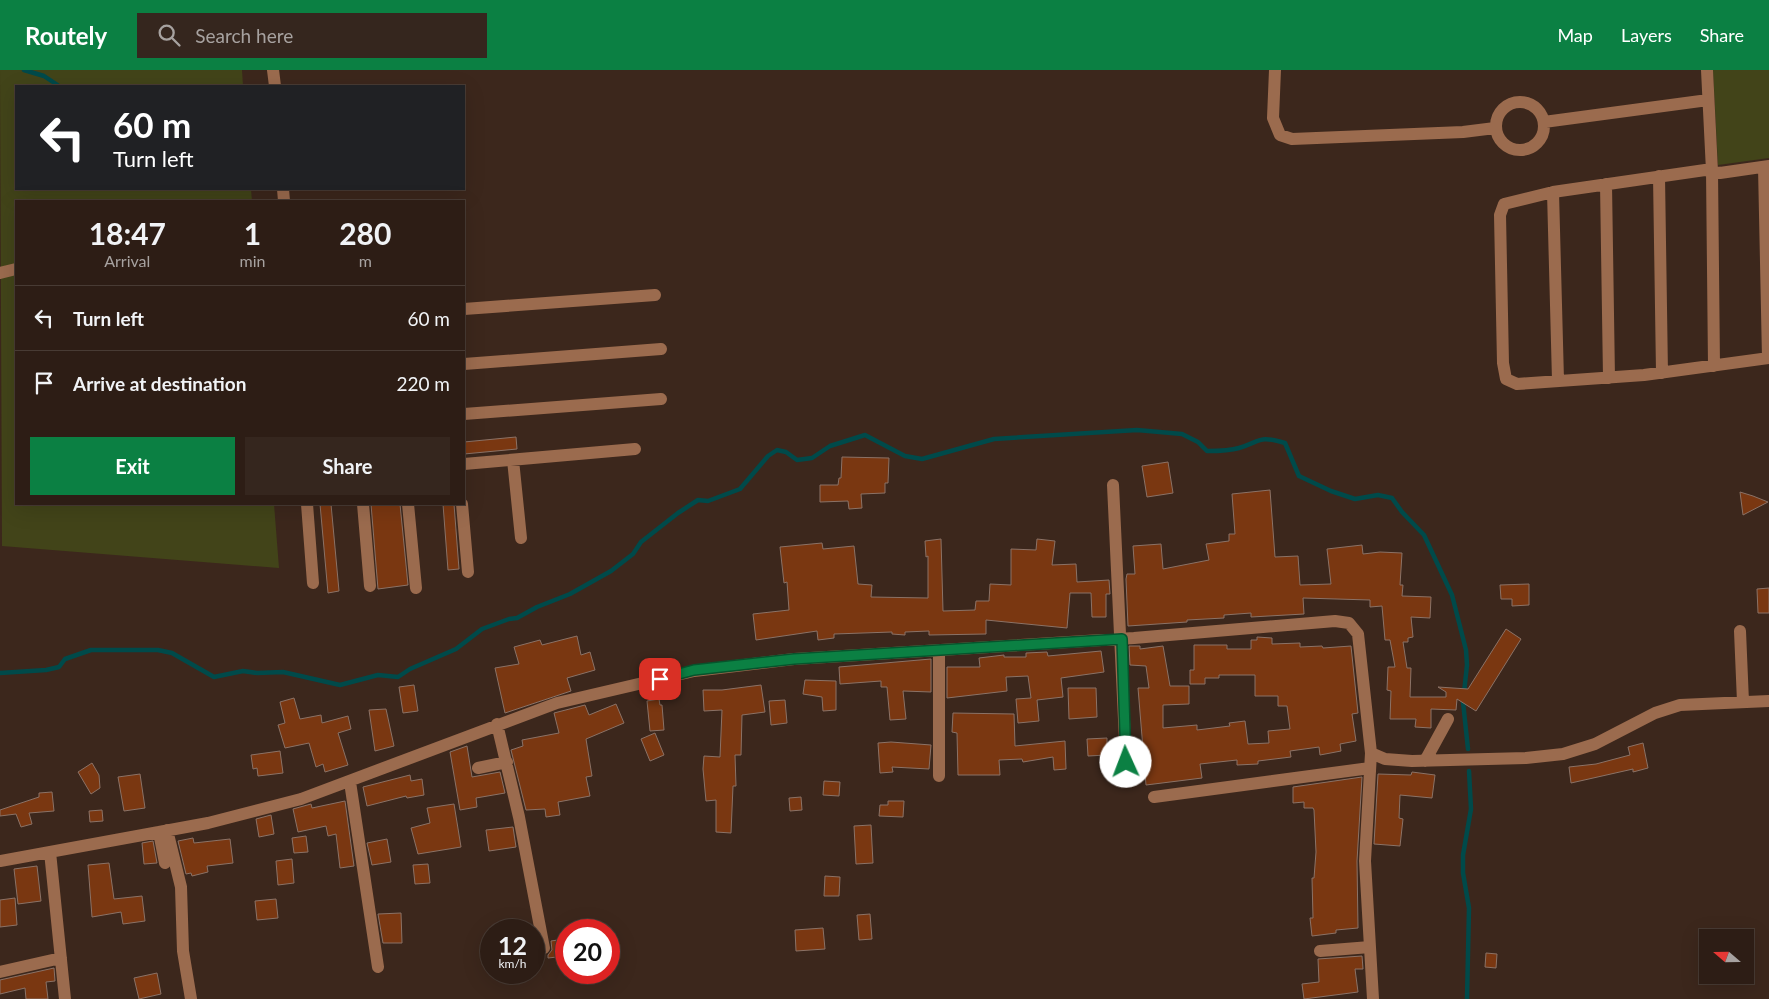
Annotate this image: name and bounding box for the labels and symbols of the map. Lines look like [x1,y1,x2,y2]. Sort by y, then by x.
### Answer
pin [639,658,681,700]
position arrow [1099,735,1151,787]
speed limit sign: 20 [555,919,620,984]
north arrow [1699,929,1754,984]

